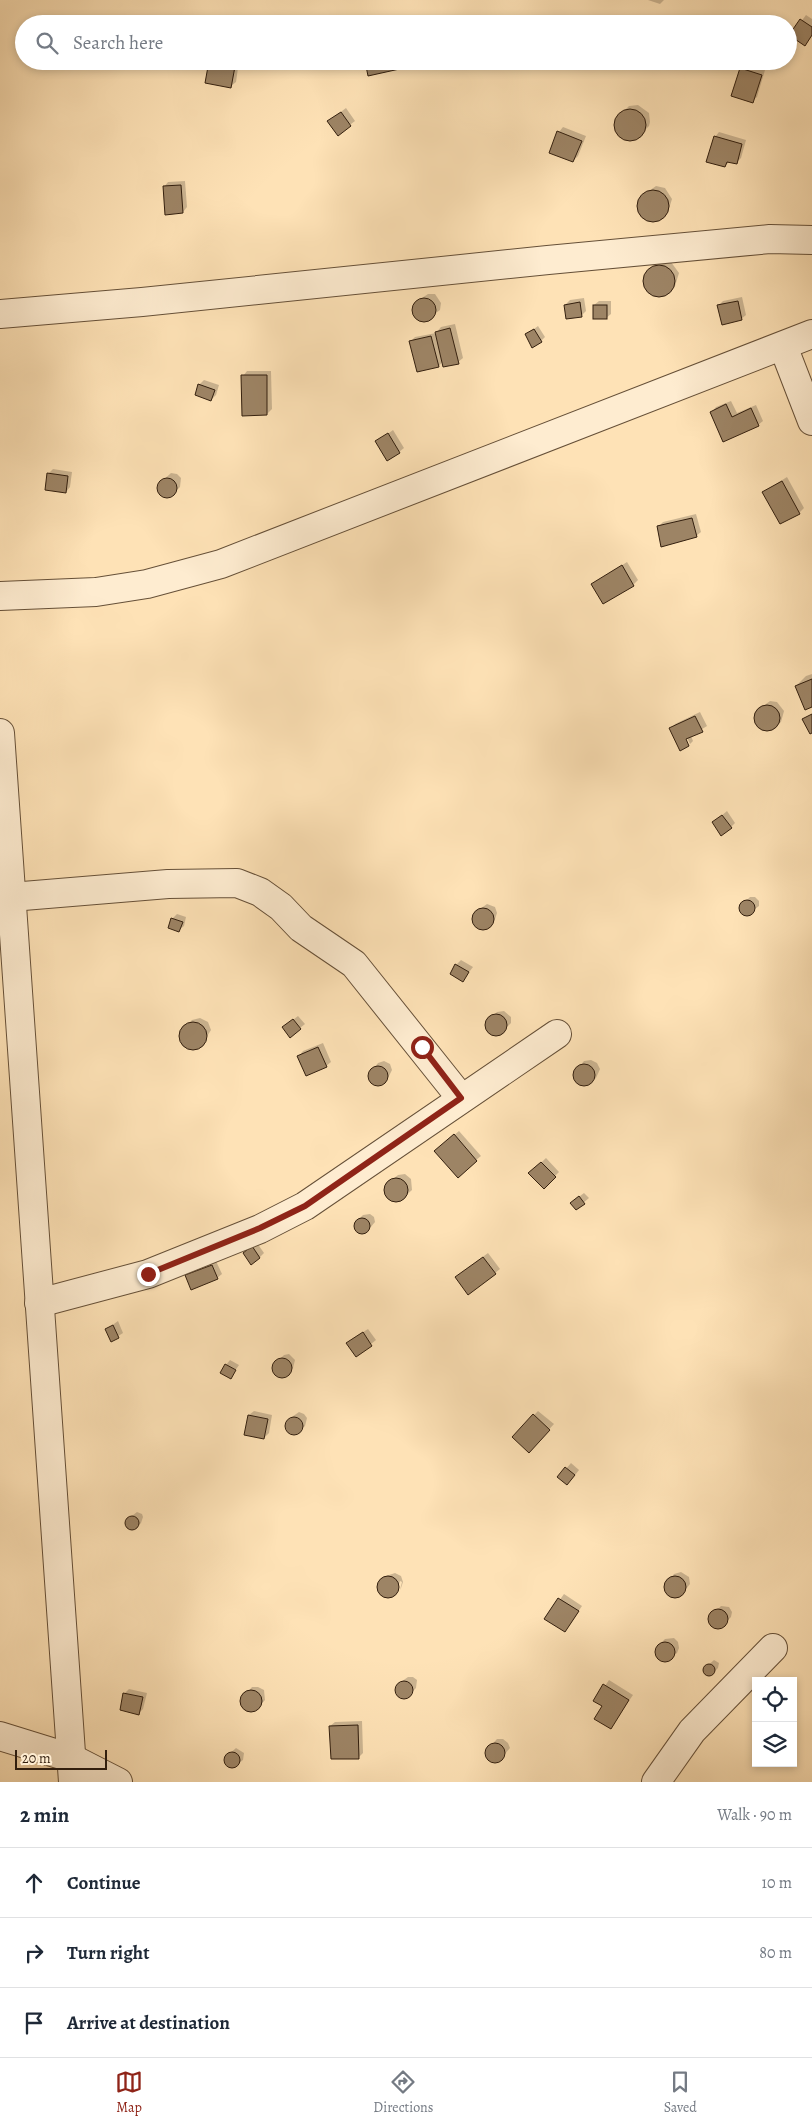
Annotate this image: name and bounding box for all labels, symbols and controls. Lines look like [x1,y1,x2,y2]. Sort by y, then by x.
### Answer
search box [15,15,797,70]
icon: search [33,29,61,57]
text: Search here [73,30,163,56]
route start [411,1036,434,1059]
route end [137,1263,160,1286]
map controls [752,1677,797,1767]
button: locate [752,1677,797,1722]
button: layers [752,1722,797,1767]
scale bar [15,1747,108,1770]
text: 20 m [22,1749,51,1768]
text: 2 min [20,1801,69,1829]
text: Walk · 90 m [717,1804,792,1826]
icon: ahead [20,1869,48,1897]
text: Continue [67,1870,141,1896]
text: 10 m [762,1872,792,1894]
icon: right [20,1939,48,1967]
text: Turn right [67,1940,149,1966]
text: 80 m [759,1942,792,1964]
icon: arrive [20,2009,48,2037]
text: Arrive at destination [67,2010,230,2036]
tab: Map [115,2068,143,2117]
tab: Directions [373,2068,433,2117]
tab: Saved [664,2068,697,2117]

